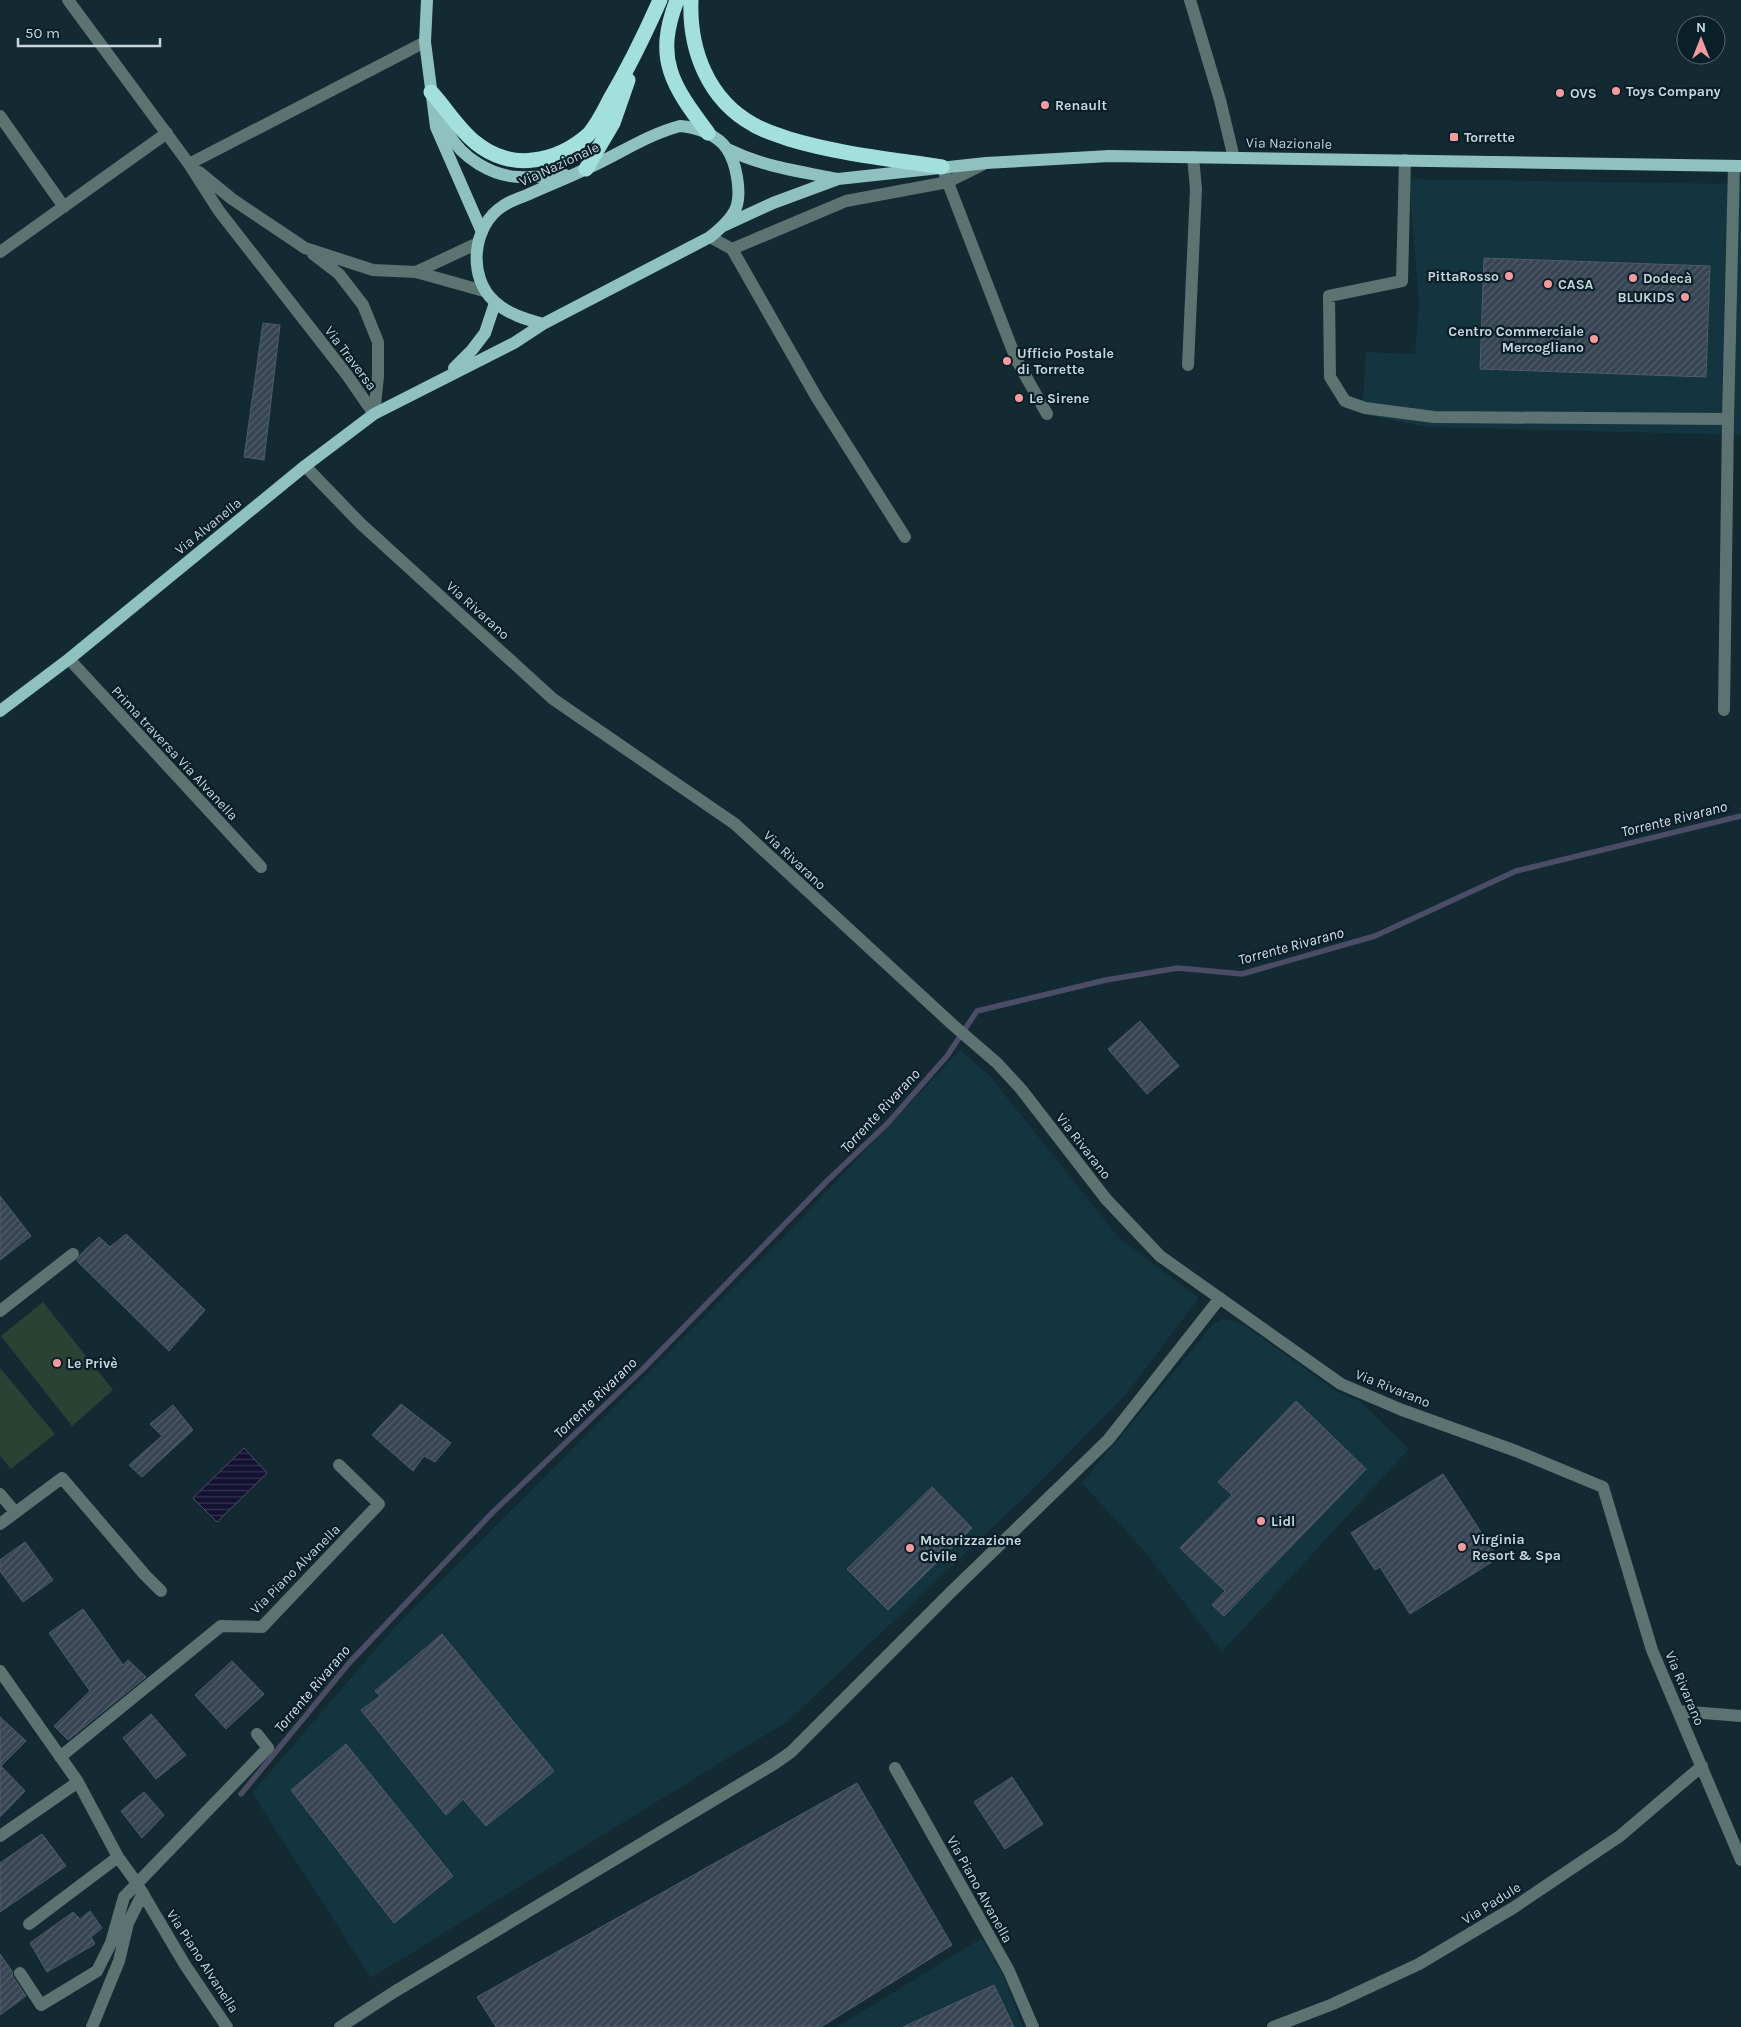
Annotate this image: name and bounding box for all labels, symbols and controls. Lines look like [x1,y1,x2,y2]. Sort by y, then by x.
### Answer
scale bar [18,15,160,47]
north arrow [1676,15,1726,65]
text: N [1696,19,1706,36]
text: 50 m [25,24,60,42]
place label: Toys Company [1626,83,1721,100]
place label: OVS [1570,85,1597,102]
marker: Toys Company [1610,85,1622,97]
marker: OVS [1554,87,1566,99]
place label: Renault [1055,97,1107,114]
marker: Renault [1039,99,1051,111]
place label: Torrette [1464,129,1515,146]
marker: Torrette [1448,131,1460,143]
street label: Via Nazionale [1246,134,1332,153]
street label: Via Nazionale [517,139,602,190]
place label: PittaRosso [1427,268,1499,285]
marker: PittaRosso [1503,270,1515,282]
place label: Dodecà [1643,270,1692,287]
marker: Dodecà [1627,272,1639,284]
place label: CASA [1558,276,1594,293]
marker: CASA [1542,278,1554,290]
place label: BLUKIDS [1617,289,1675,306]
marker: BLUKIDS [1679,291,1691,303]
street label: Via Traversa [321,323,380,394]
place label: Centro Commerciale Mercogliano [1448,323,1584,356]
marker: Centro Commerciale Mercogliano [1588,333,1600,345]
place label: Ufficio Postale di Torrette [1017,345,1114,378]
marker: Ufficio Postale di Torrette [1001,355,1013,367]
place label: Le Sirene [1029,390,1089,407]
marker: Le Sirene [1013,392,1025,404]
street label: Via Alvanella [172,494,245,558]
street label: Via Rivarano [442,577,513,643]
street label: Prima traversa Via Alvanella [108,683,241,824]
water label: Torrente Rivarano [1619,797,1729,841]
street label: Via Rivarano [760,827,830,894]
water label: Torrente Rivarano [1236,923,1346,969]
water label: Torrente Rivarano [836,1065,924,1157]
street label: Via Rivarano [1052,1110,1115,1183]
water label: Torrente Rivarano [550,1353,641,1442]
place label: Le Privè [67,1355,118,1372]
marker: Le Privè [51,1357,63,1369]
street label: Via Rivarano [1353,1366,1433,1411]
place label: Lidl [1271,1513,1295,1530]
marker: Lidl [1255,1515,1267,1527]
street label: Via Piano Alvanella [247,1521,344,1618]
place label: Virginia Resort & Spa [1472,1531,1561,1564]
place label: Motorizzazione Civile [920,1532,1021,1565]
marker: Virginia Resort & Spa [1456,1541,1468,1553]
marker: Motorizzazione Civile [904,1542,916,1554]
water label: Torrente Rivarano [270,1641,354,1736]
street label: Via Rivarano [1661,1648,1708,1728]
street label: Via Piano Alvanella [943,1833,1016,1946]
street label: Via Padule [1459,1879,1524,1928]
street label: Via Piano Alvanella [163,1906,242,2016]

